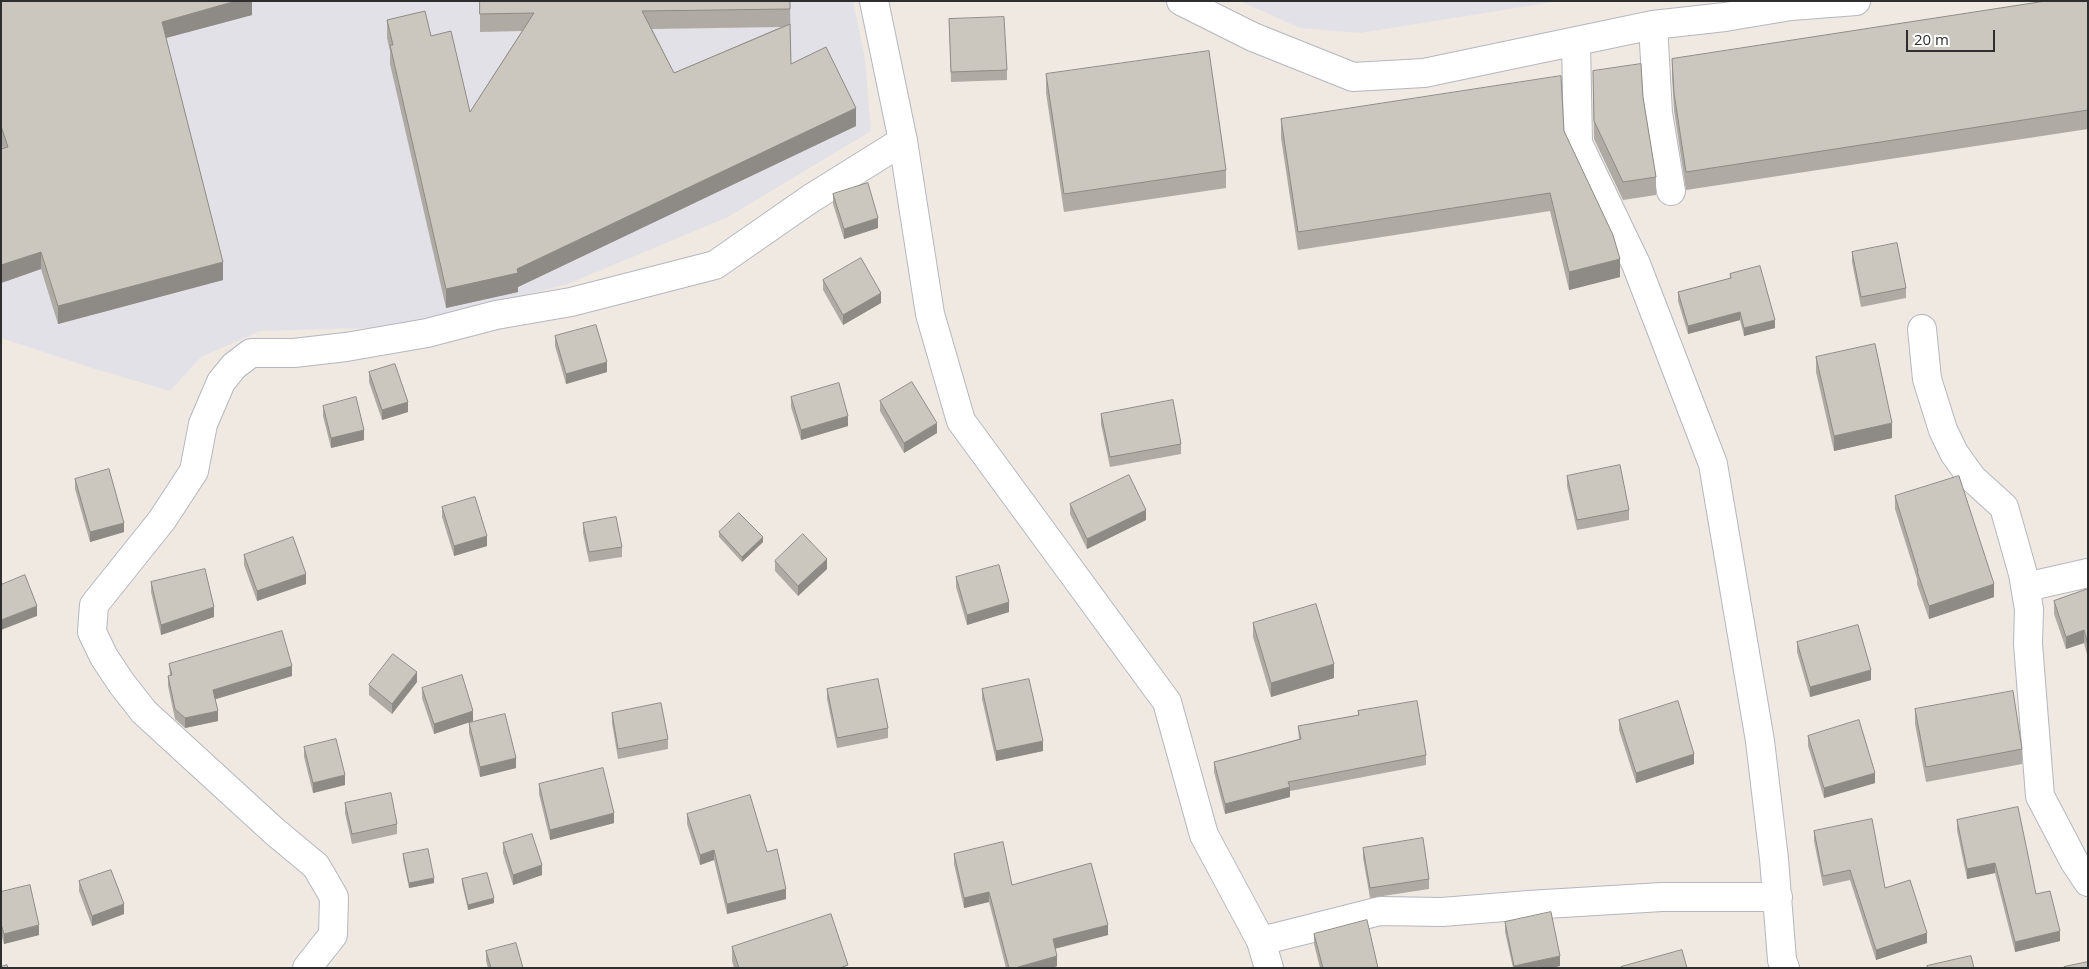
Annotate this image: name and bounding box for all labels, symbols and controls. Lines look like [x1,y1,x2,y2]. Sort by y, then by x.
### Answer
scale bar [1909,20,1998,52]
text: 20 m [1914,29,1949,49]

